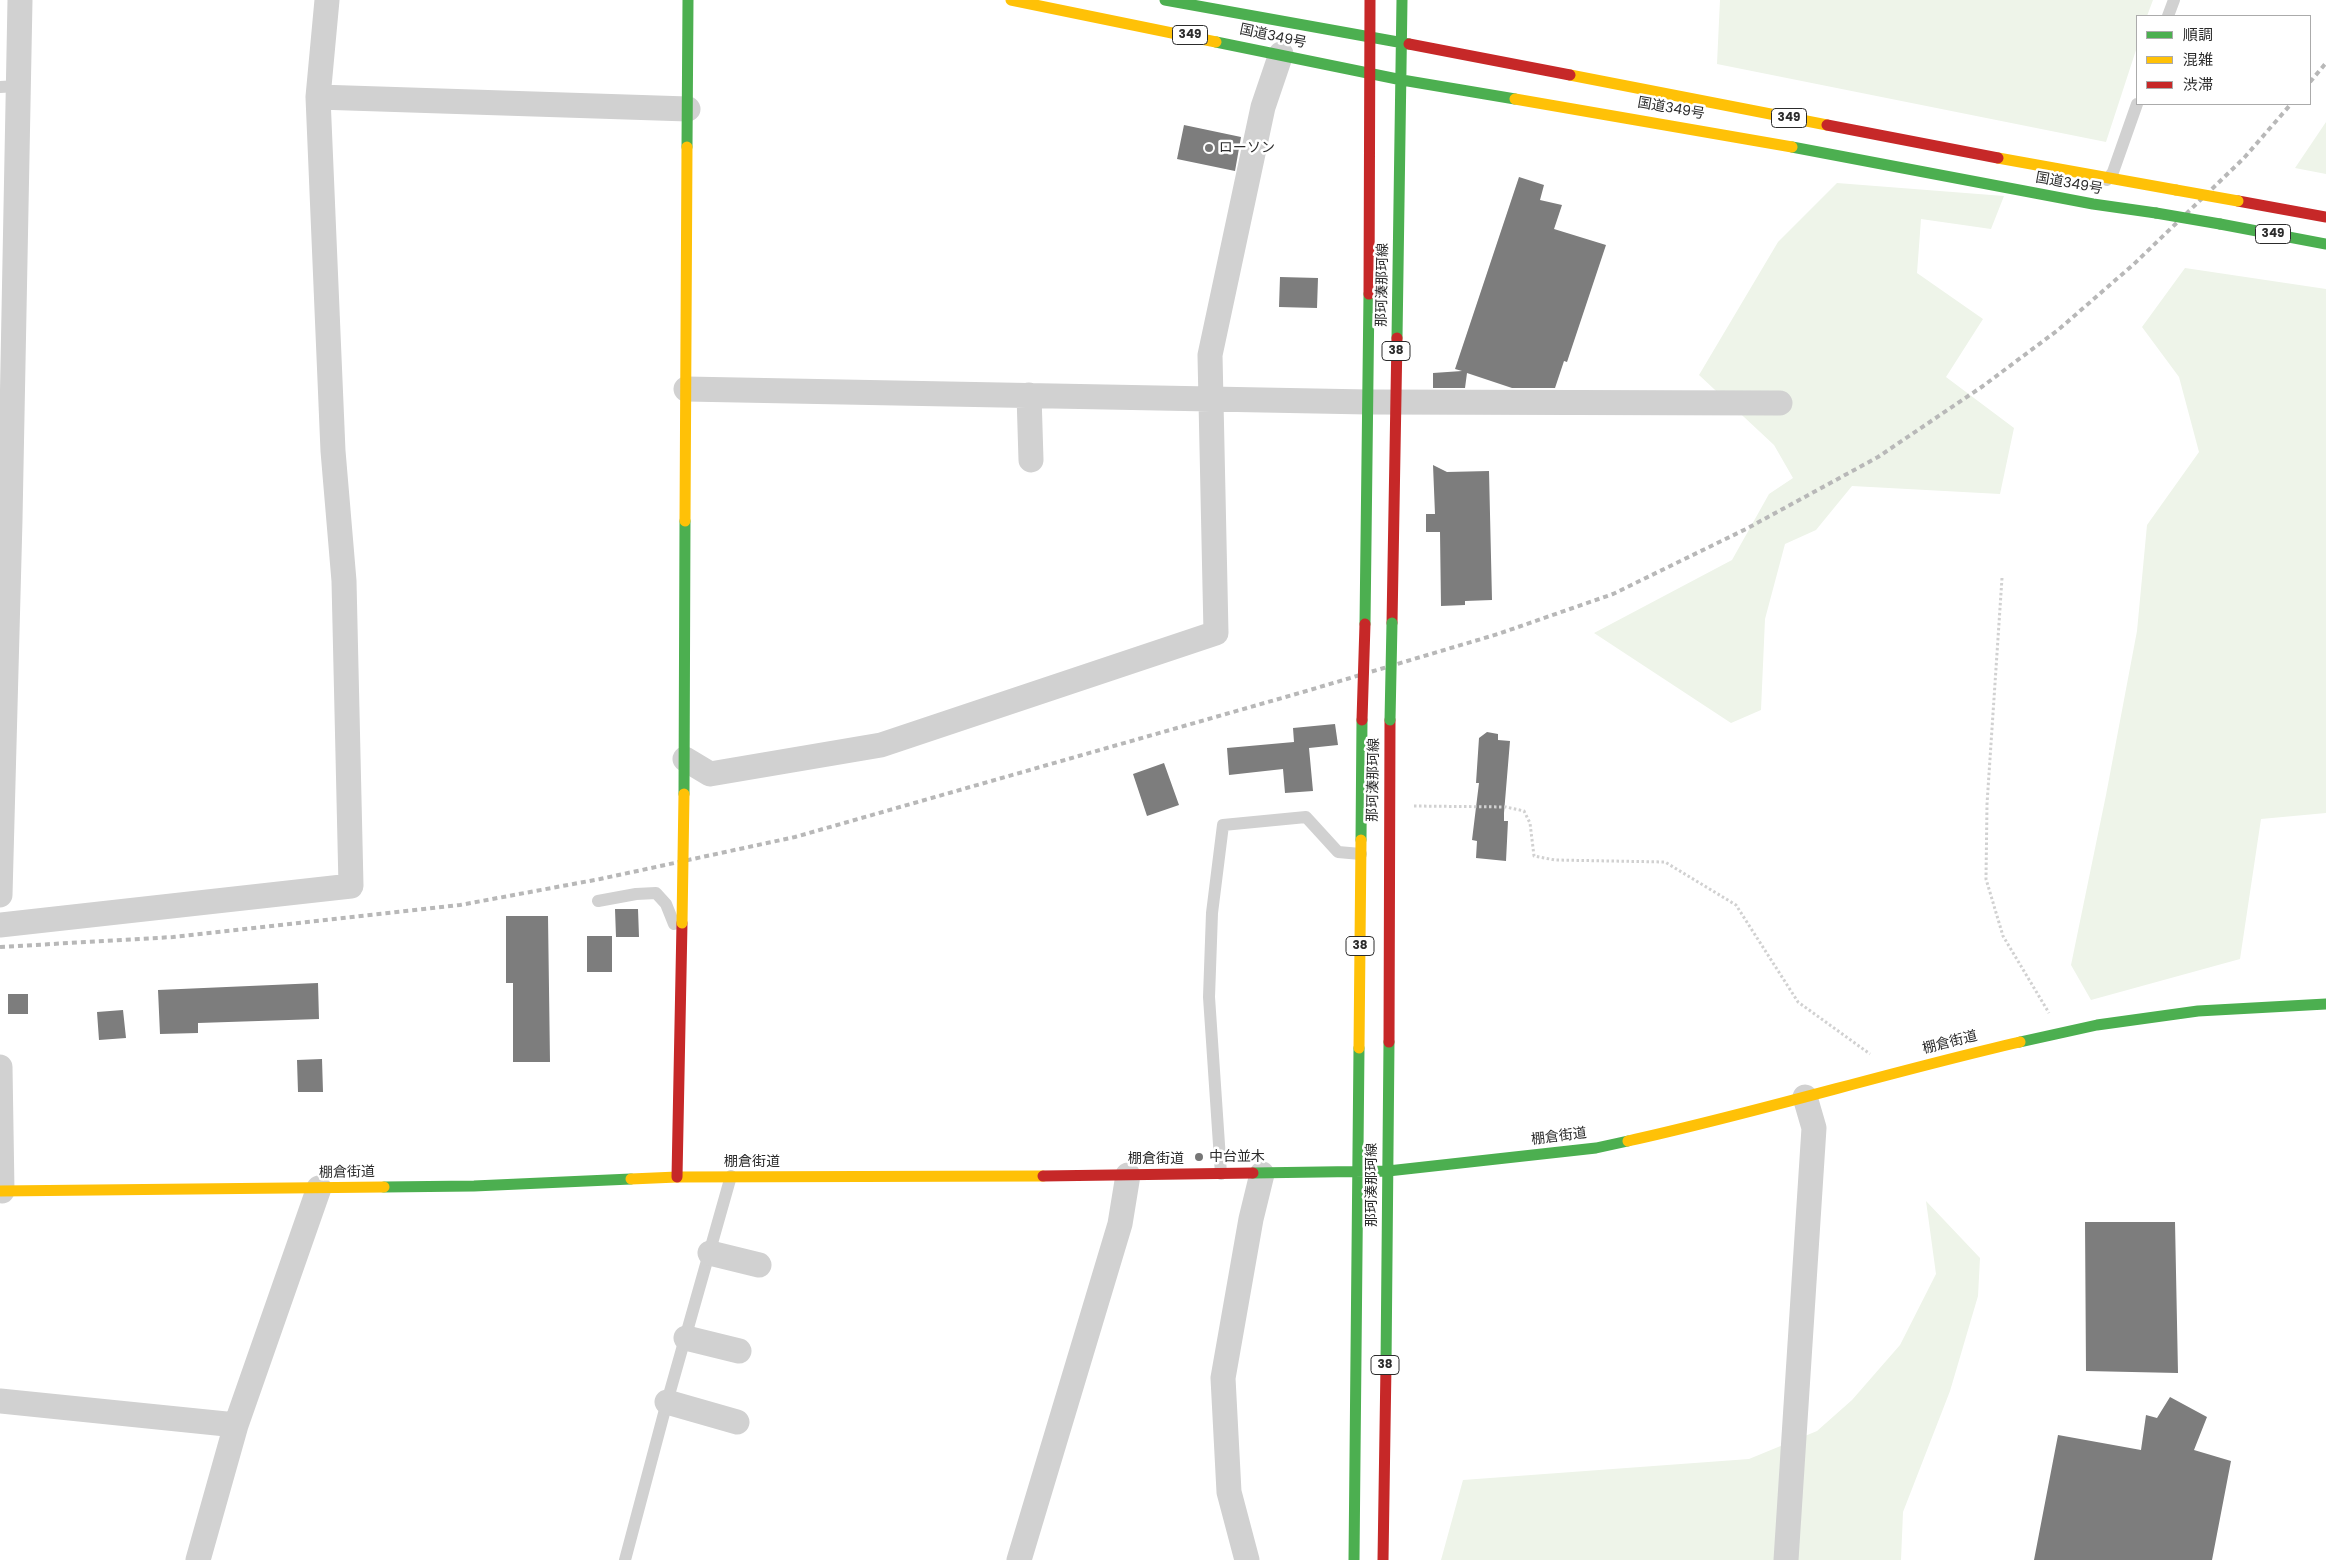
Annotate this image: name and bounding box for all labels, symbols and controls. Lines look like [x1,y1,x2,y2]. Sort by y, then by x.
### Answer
legend [2136,15,2311,105]
street label: 国道349号 [1238,22,1308,52]
text: 順調 [2183,24,2213,45]
road number: 349 [1172,26,1208,44]
text: 混雑 [2183,49,2213,70]
text: 渋滞 [2183,74,2213,95]
street label: 国道349号 [1636,95,1706,123]
road number: 349 [1772,109,1806,128]
place label: ローソン [1219,140,1275,156]
marker: ローソン [1203,142,1215,154]
street label: 国道349号 [2034,170,2104,198]
road number: 349 [2256,224,2290,243]
street label: 那珂湊那珂線 [1374,243,1392,327]
road number: 38 [1382,342,1410,361]
street label: 那珂湊那珂線 [1365,738,1383,822]
road number: 38 [1346,936,1374,956]
street label: 棚倉街道 [1921,1028,1979,1058]
street label: 棚倉街道 [1530,1125,1588,1149]
street label: 那珂湊那珂線 [1364,1143,1380,1227]
place label: 中台並木 [1209,1149,1265,1165]
street label: 棚倉街道 [1128,1151,1184,1167]
marker: 中台並木 [1193,1151,1205,1163]
street label: 棚倉街道 [724,1154,780,1170]
street label: 棚倉街道 [319,1164,375,1182]
road number: 38 [1371,1356,1399,1374]

